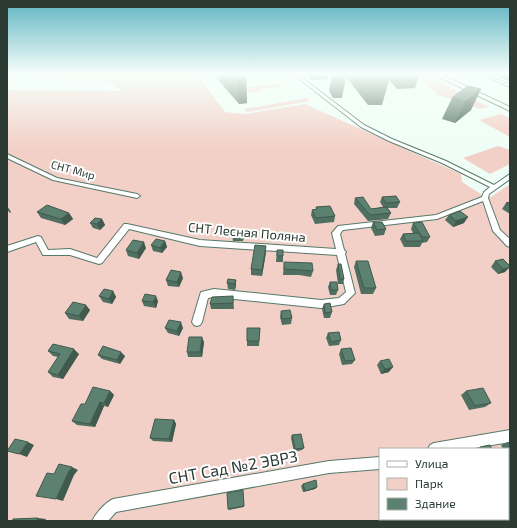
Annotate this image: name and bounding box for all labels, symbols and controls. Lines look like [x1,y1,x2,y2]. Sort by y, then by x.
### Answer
street label: СНТ Мир [50,157,97,182]
street label: СНТ Лесная Поляна [187,219,307,245]
street label: СНТ Сад №2 ЭВРЗ [167,446,299,487]
legend [379,448,509,520]
text: Улица [415,456,448,470]
text: Парк [415,476,444,490]
text: Здание [415,496,456,510]

